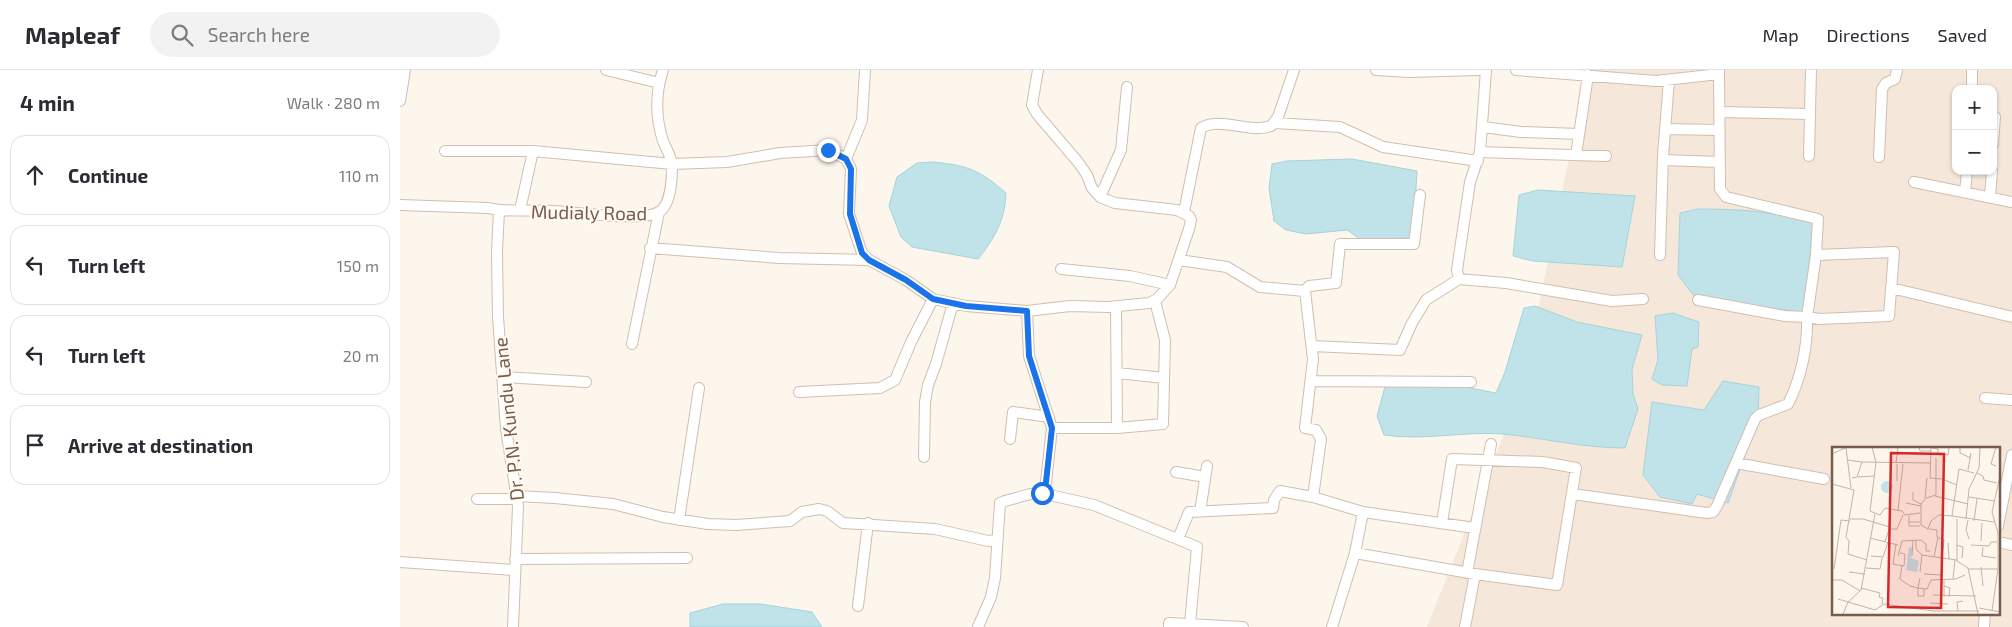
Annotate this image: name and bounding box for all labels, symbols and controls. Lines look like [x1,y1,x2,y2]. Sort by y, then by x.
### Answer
search box [150,12,500,57]
text: Mapleaf [25,20,120,49]
icon: search [168,21,196,49]
text: Search here [208,23,310,46]
text: Map [1762,24,1799,46]
text: Directions [1827,24,1910,46]
text: Saved [1938,24,1987,46]
map controls [1952,85,1997,175]
button: + [1952,85,1997,130]
text: 4 min [20,90,75,115]
text: Walk · 280 m [287,93,380,112]
button: − [1952,130,1997,175]
route end [817,139,840,162]
icon: ahead [21,161,49,189]
text: Continue [68,164,148,187]
text: 110 m [339,166,379,185]
street label: Mudialy Road [531,199,647,225]
icon: left [21,251,49,279]
text: Turn left [68,254,145,277]
text: 150 m [337,256,379,275]
street label: Dr. P.N. Kundu Lane [488,336,528,502]
icon: left [21,341,49,369]
text: Turn left [68,344,145,367]
text: 20 m [343,346,379,365]
icon: arrive [21,431,49,459]
text: Arrive at destination [68,434,253,457]
inset map [1832,447,2000,614]
route start [1031,482,1054,505]

